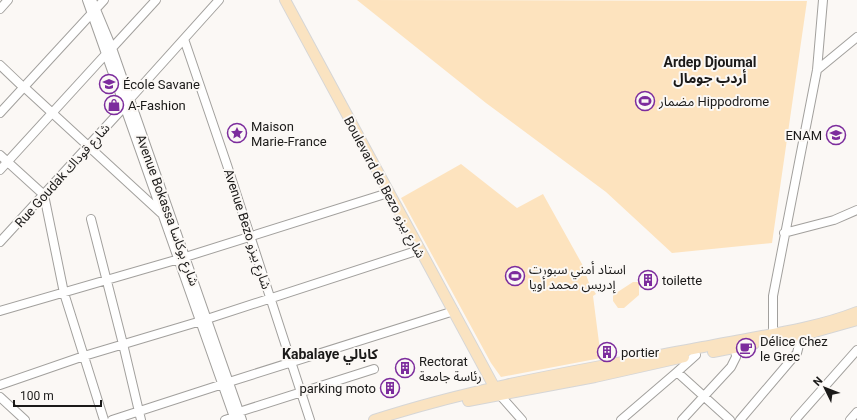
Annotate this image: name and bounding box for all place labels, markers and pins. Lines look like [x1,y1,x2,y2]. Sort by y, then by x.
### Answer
school or university icon: École Savane [98,73,120,95]
place label: École Savane [123,77,200,92]
sports icon: مضمار Hippodrome [634,90,656,112]
shop icon: A-Fashion [103,94,125,116]
place label: مضمار Hippodrome [658,94,769,109]
place label: A-Fashion [128,98,186,113]
place label: Maison Marie-France [251,119,327,149]
place icon: Maison Marie-France [226,122,248,144]
school or university icon: ENAM [825,124,847,146]
place label: ENAM [785,128,822,143]
place label: استاد أمني سبورت إدريس محمد أويا [529,261,626,294]
sports icon: استاد أمني سبورت إدريس محمد أويا [504,265,526,287]
building icon: toilette [637,269,659,291]
place label: toilette [662,273,702,288]
place label: Délice Chez le Grec [760,334,828,364]
cafe icon: Délice Chez le Grec [735,337,757,359]
building icon: portier [596,341,618,363]
place label: portier [621,345,660,360]
place label: Rectorat رئاسة جامعة [419,354,482,384]
building icon: Rectorat رئاسة جامعة [394,357,416,379]
building icon: parking moto [379,377,401,399]
place label: parking moto [299,381,376,396]

